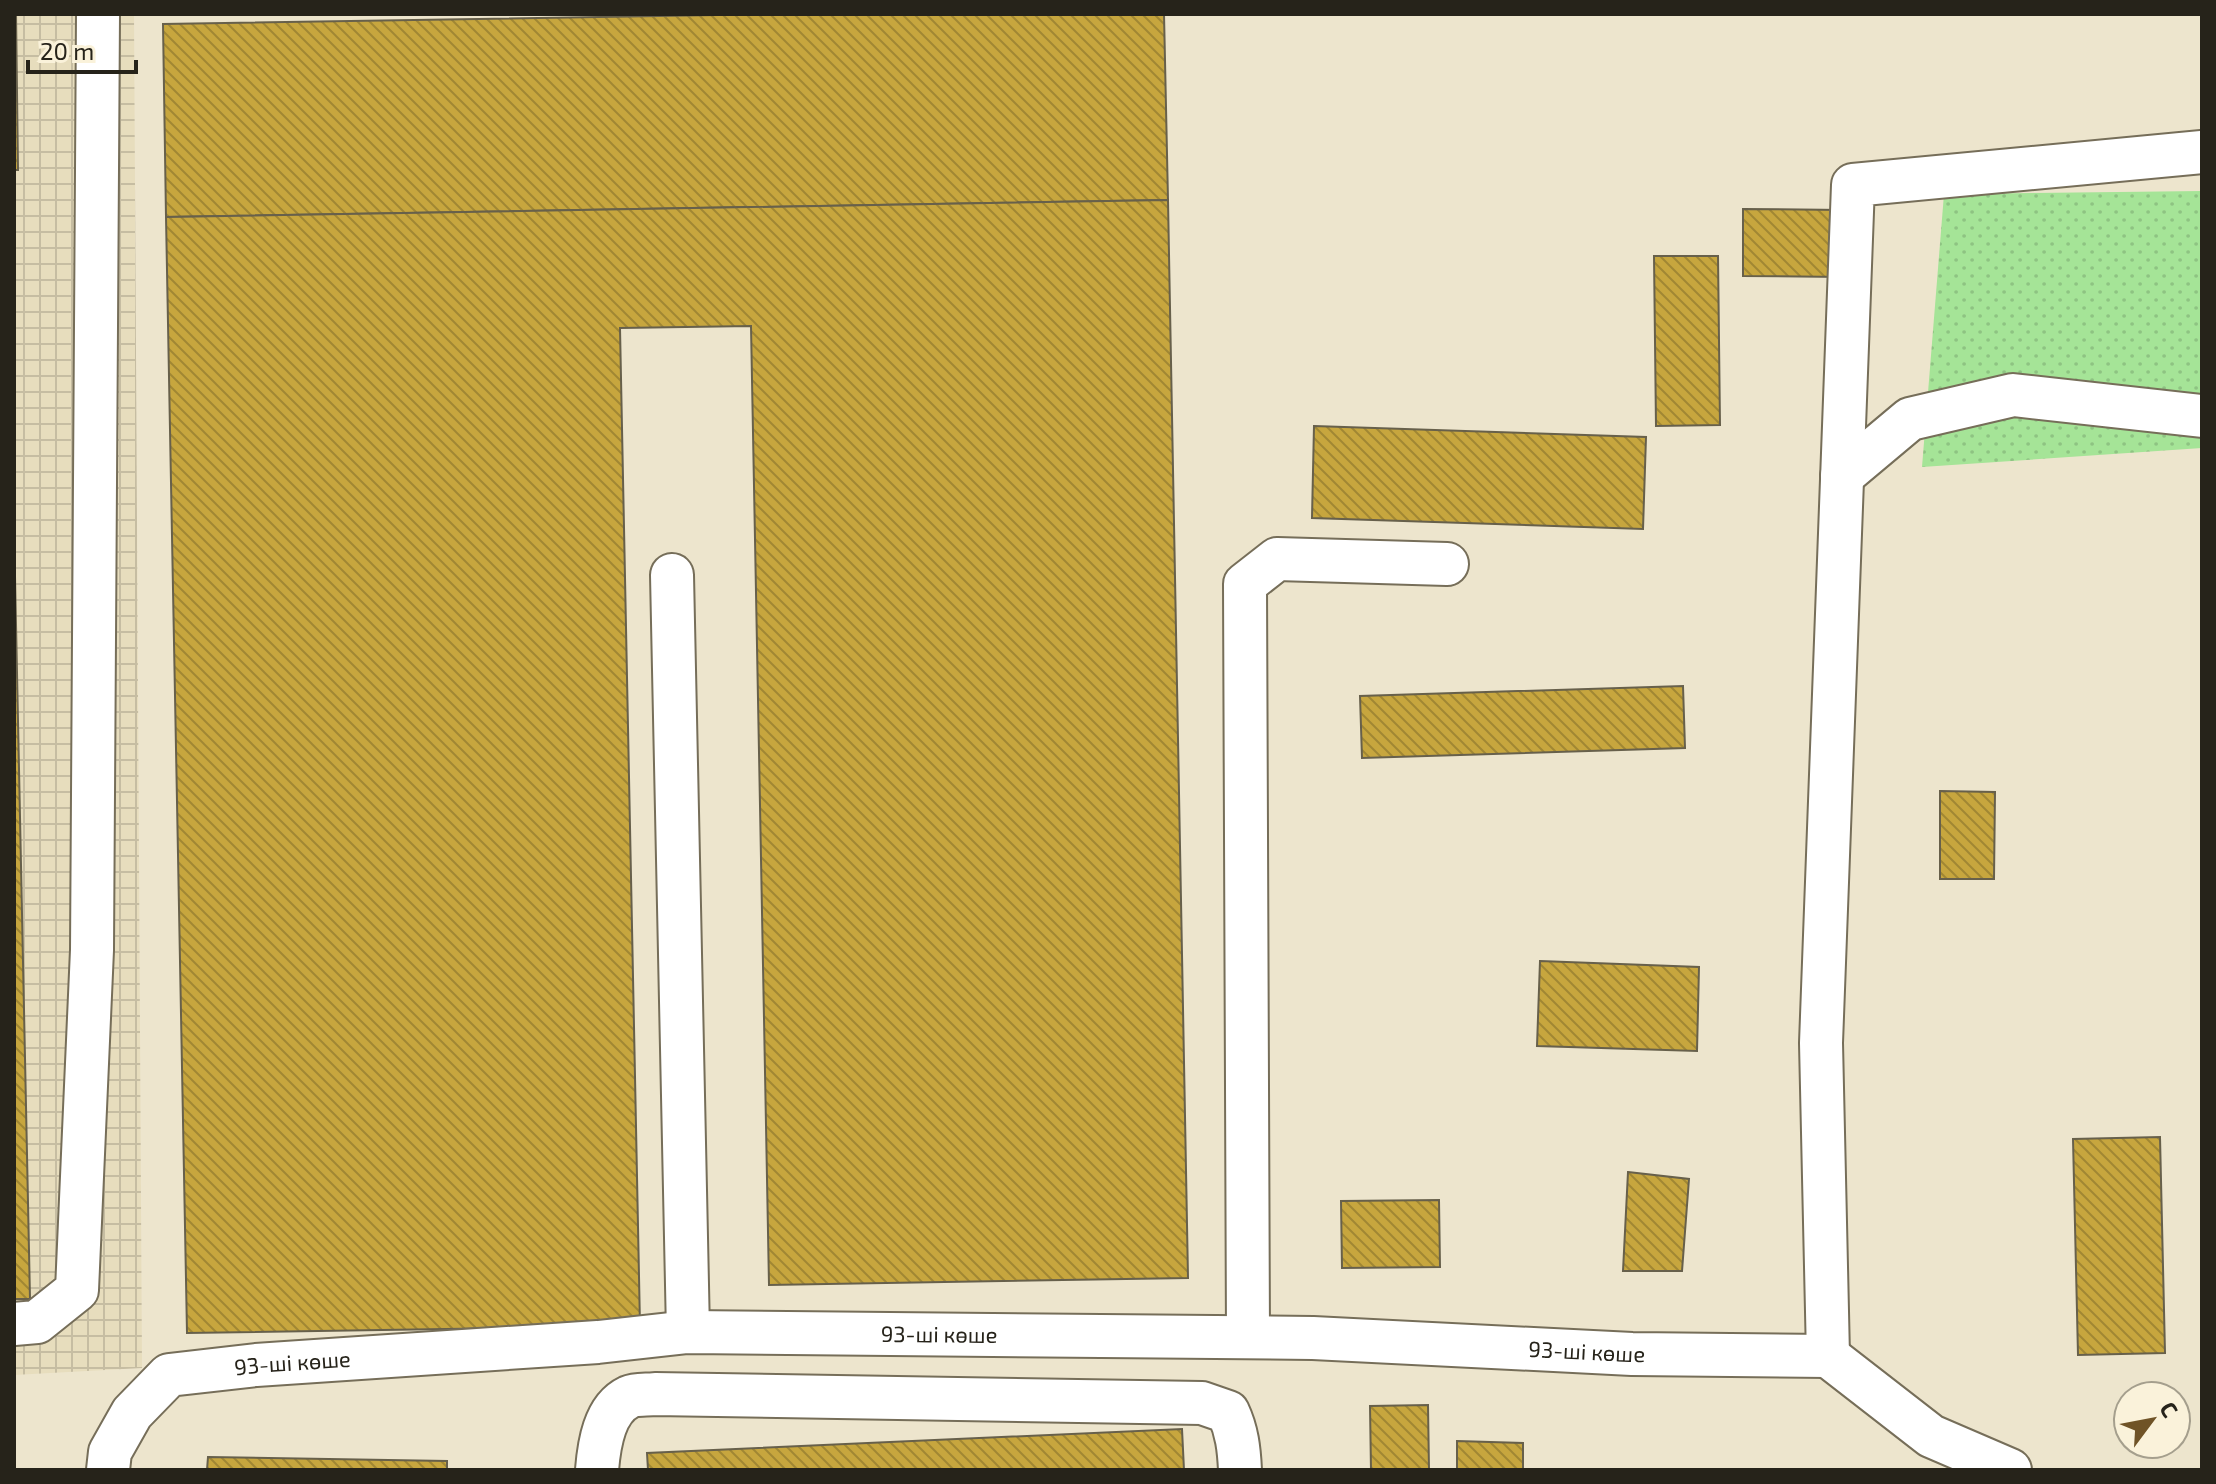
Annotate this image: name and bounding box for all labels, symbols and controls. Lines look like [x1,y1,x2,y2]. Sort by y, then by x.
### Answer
scale bar [28,24,136,74]
text: 20 m [40,36,94,65]
street label: 93-ші көше [881,1320,998,1347]
street label: 93-ші көше [1528,1335,1645,1366]
street label: 93-ші көше [233,1345,351,1379]
north arrow [2112,1380,2192,1460]
text: С [2155,1396,2184,1421]

